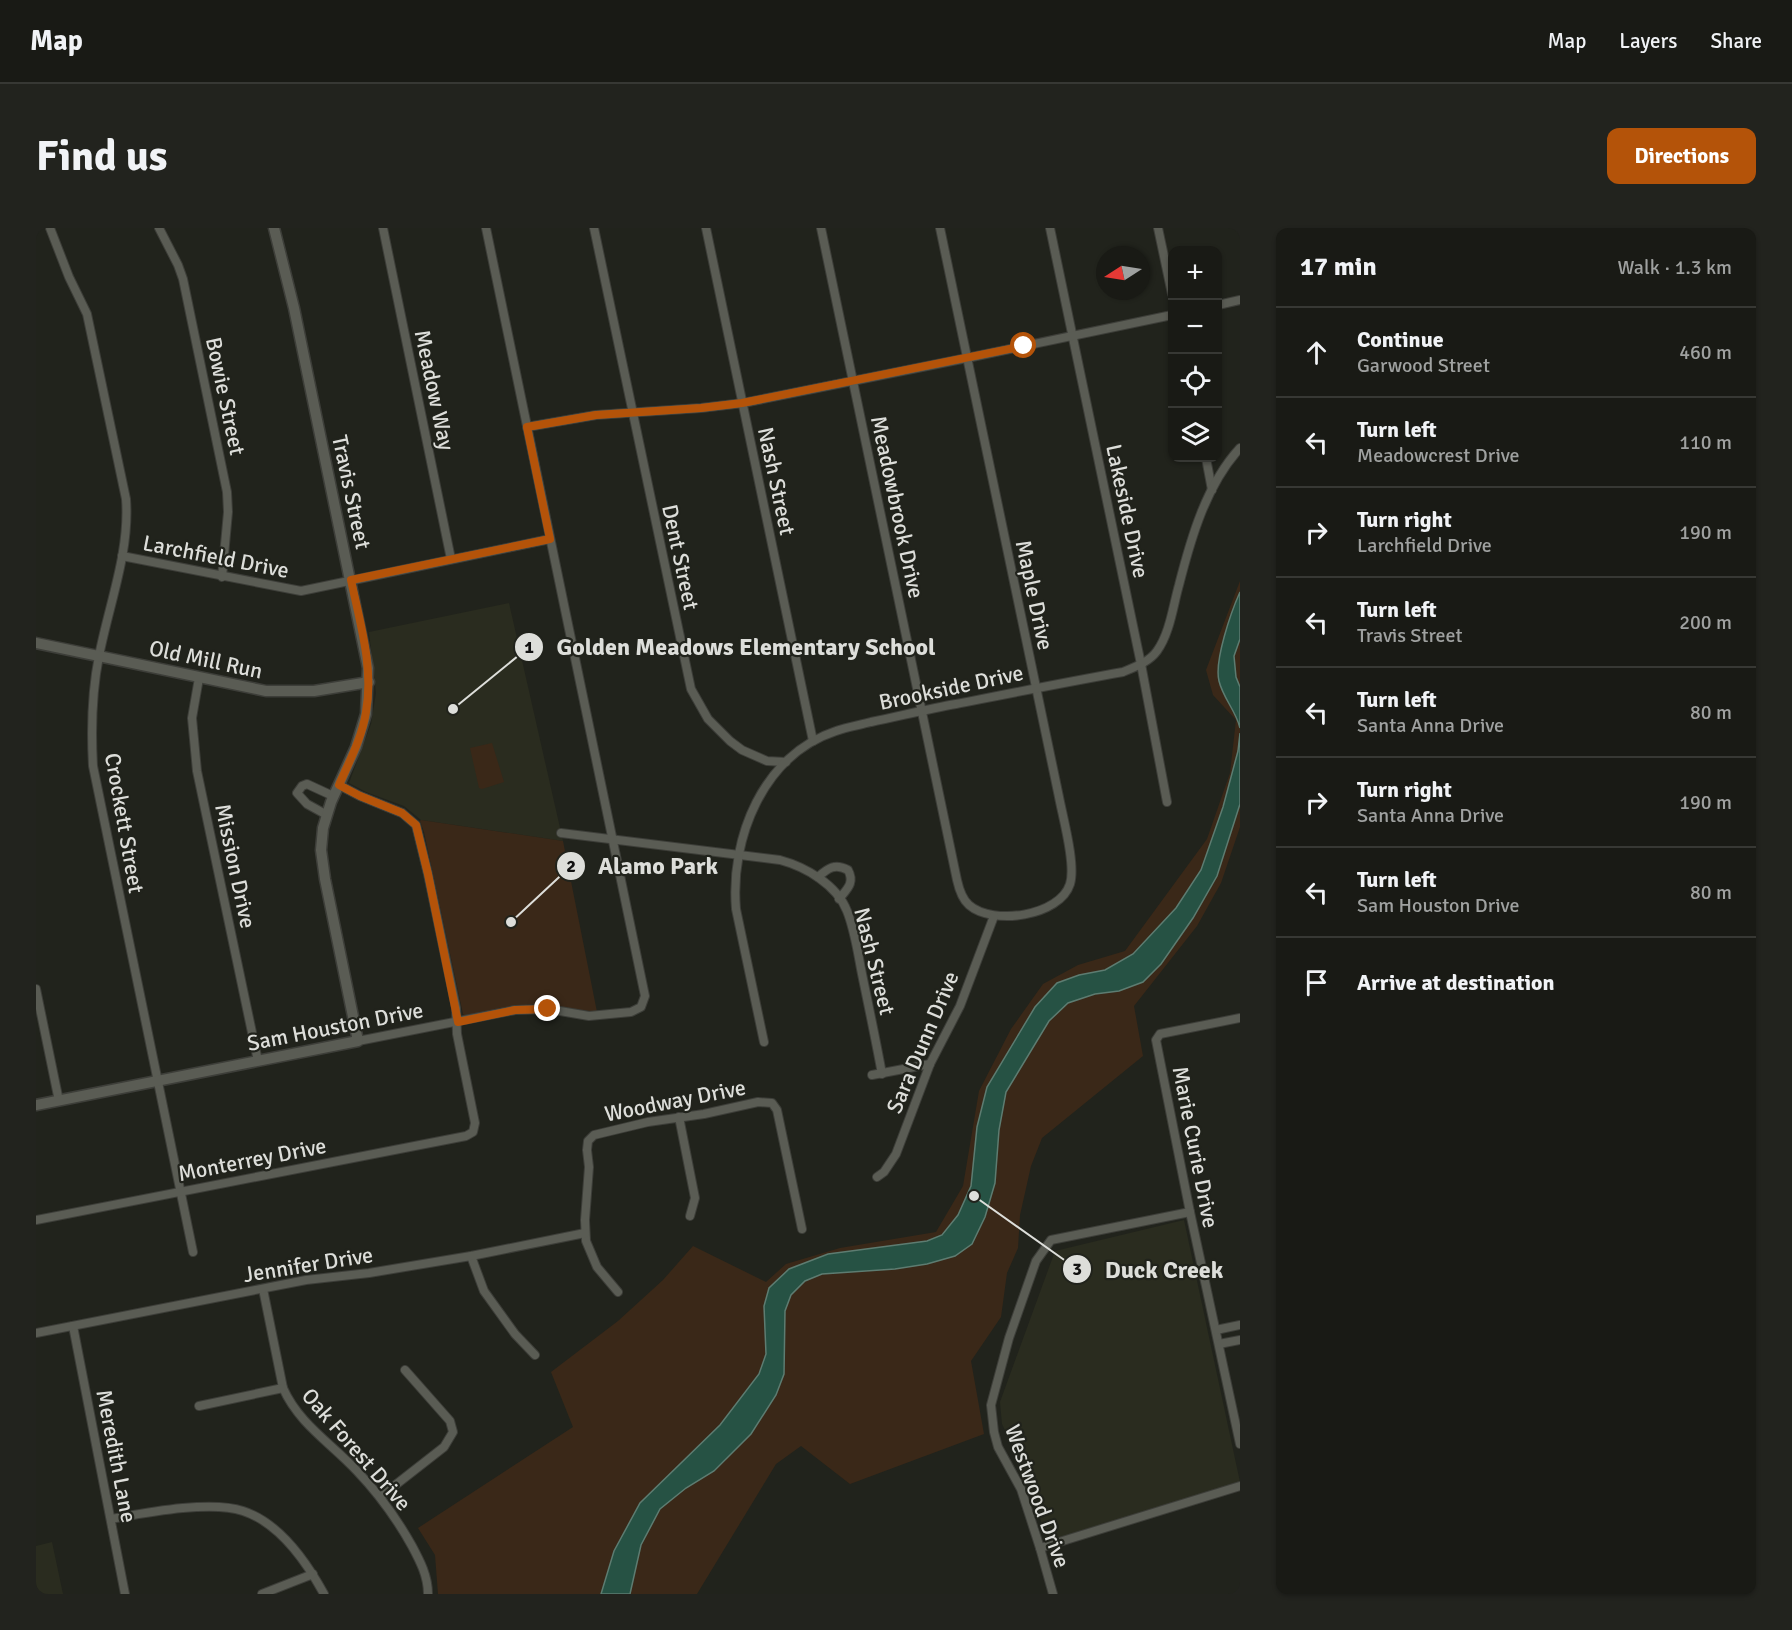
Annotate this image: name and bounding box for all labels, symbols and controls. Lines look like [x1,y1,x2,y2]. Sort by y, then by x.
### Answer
text: Map [30,24,83,58]
text: Map [1548,28,1586,54]
text: Layers [1619,28,1677,54]
text: Share [1710,28,1762,54]
button: Directions [1607,128,1756,184]
text: Find us [36,131,167,182]
north arrow [1096,246,1150,300]
map controls [1168,246,1222,462]
button: + [1168,246,1222,300]
text: 17 min [1300,251,1377,283]
text: Walk · 1.3 km [1618,255,1732,280]
button: − [1168,300,1222,354]
text: Continue [1357,326,1444,353]
street label: Meadow Way [409,327,461,454]
route start [1010,332,1036,358]
street label: Bowie Street [200,335,251,458]
icon: ahead [1300,336,1333,369]
text: 460 m [1679,340,1732,365]
text: Garwood Street [1357,353,1490,378]
button: locate [1168,354,1222,408]
button: layers [1168,408,1222,462]
street label: Meadowbrook Drive [865,413,930,601]
text: Turn left [1357,416,1437,443]
street label: Nash Street [752,425,801,538]
icon: left [1300,426,1333,459]
text: 110 m [1679,430,1732,455]
street label: Travis Street [326,433,377,552]
street label: Lakeside Drive [1100,442,1155,581]
text: Meadowcrest Drive [1357,443,1520,468]
street label: Dent Street [656,502,705,613]
text: Turn right [1357,506,1452,533]
icon: right [1300,516,1333,549]
text: 190 m [1679,520,1732,545]
street label: Larchfield Drive [141,529,291,584]
text: Larchfield Drive [1357,533,1492,558]
street label: Maple Drive [1010,538,1059,653]
text: Turn left [1357,596,1437,623]
icon: left [1300,606,1333,639]
text: 200 m [1679,610,1732,635]
text: Travis Street [1357,623,1462,648]
callout: Golden Meadows Elementary School [514,626,947,668]
text: Golden Meadows Elementary School [556,632,936,662]
street label: Old Mill Run [147,634,265,685]
text: 1 [524,636,534,658]
street label: Brookside Drive [876,659,1026,716]
text: Turn left [1357,686,1437,713]
icon: left [1300,696,1333,729]
text: 80 m [1690,700,1732,725]
text: Santa Anna Drive [1357,713,1504,738]
street label: Crockett Street [99,751,150,896]
text: Turn right [1357,776,1452,803]
icon: right [1300,786,1333,819]
text: 190 m [1679,790,1732,815]
street label: Mission Drive [209,801,262,931]
text: Santa Anna Drive [1357,803,1504,828]
callout: Alamo Park [556,845,730,887]
text: Alamo Park [598,851,719,881]
text: 2 [566,855,576,877]
text: Turn left [1357,866,1437,893]
icon: left [1300,876,1333,909]
text: 80 m [1690,880,1732,905]
text: Sam Houston Drive [1357,893,1519,918]
street label: Nash Street [848,905,901,1018]
icon: arrive [1300,966,1333,999]
street label: Sara Dunn Drive [880,967,965,1117]
text: Arrive at destination [1357,969,1554,996]
route end [534,995,560,1021]
street label: Sam Houston Drive [245,996,425,1057]
street label: Marie Curie Drive [1167,1064,1224,1230]
street label: Woodway Drive [602,1074,748,1127]
street label: Monterrey Drive [176,1132,329,1187]
street label: Jennifer Drive [241,1241,375,1288]
callout: Duck Creek [1062,1248,1235,1290]
text: Duck Creek [1105,1255,1224,1285]
text: 3 [1072,1258,1082,1280]
street label: Oak Forest Drive [296,1383,417,1516]
street label: Meredith Lane [90,1387,143,1525]
street label: Westwood Drive [999,1421,1076,1572]

